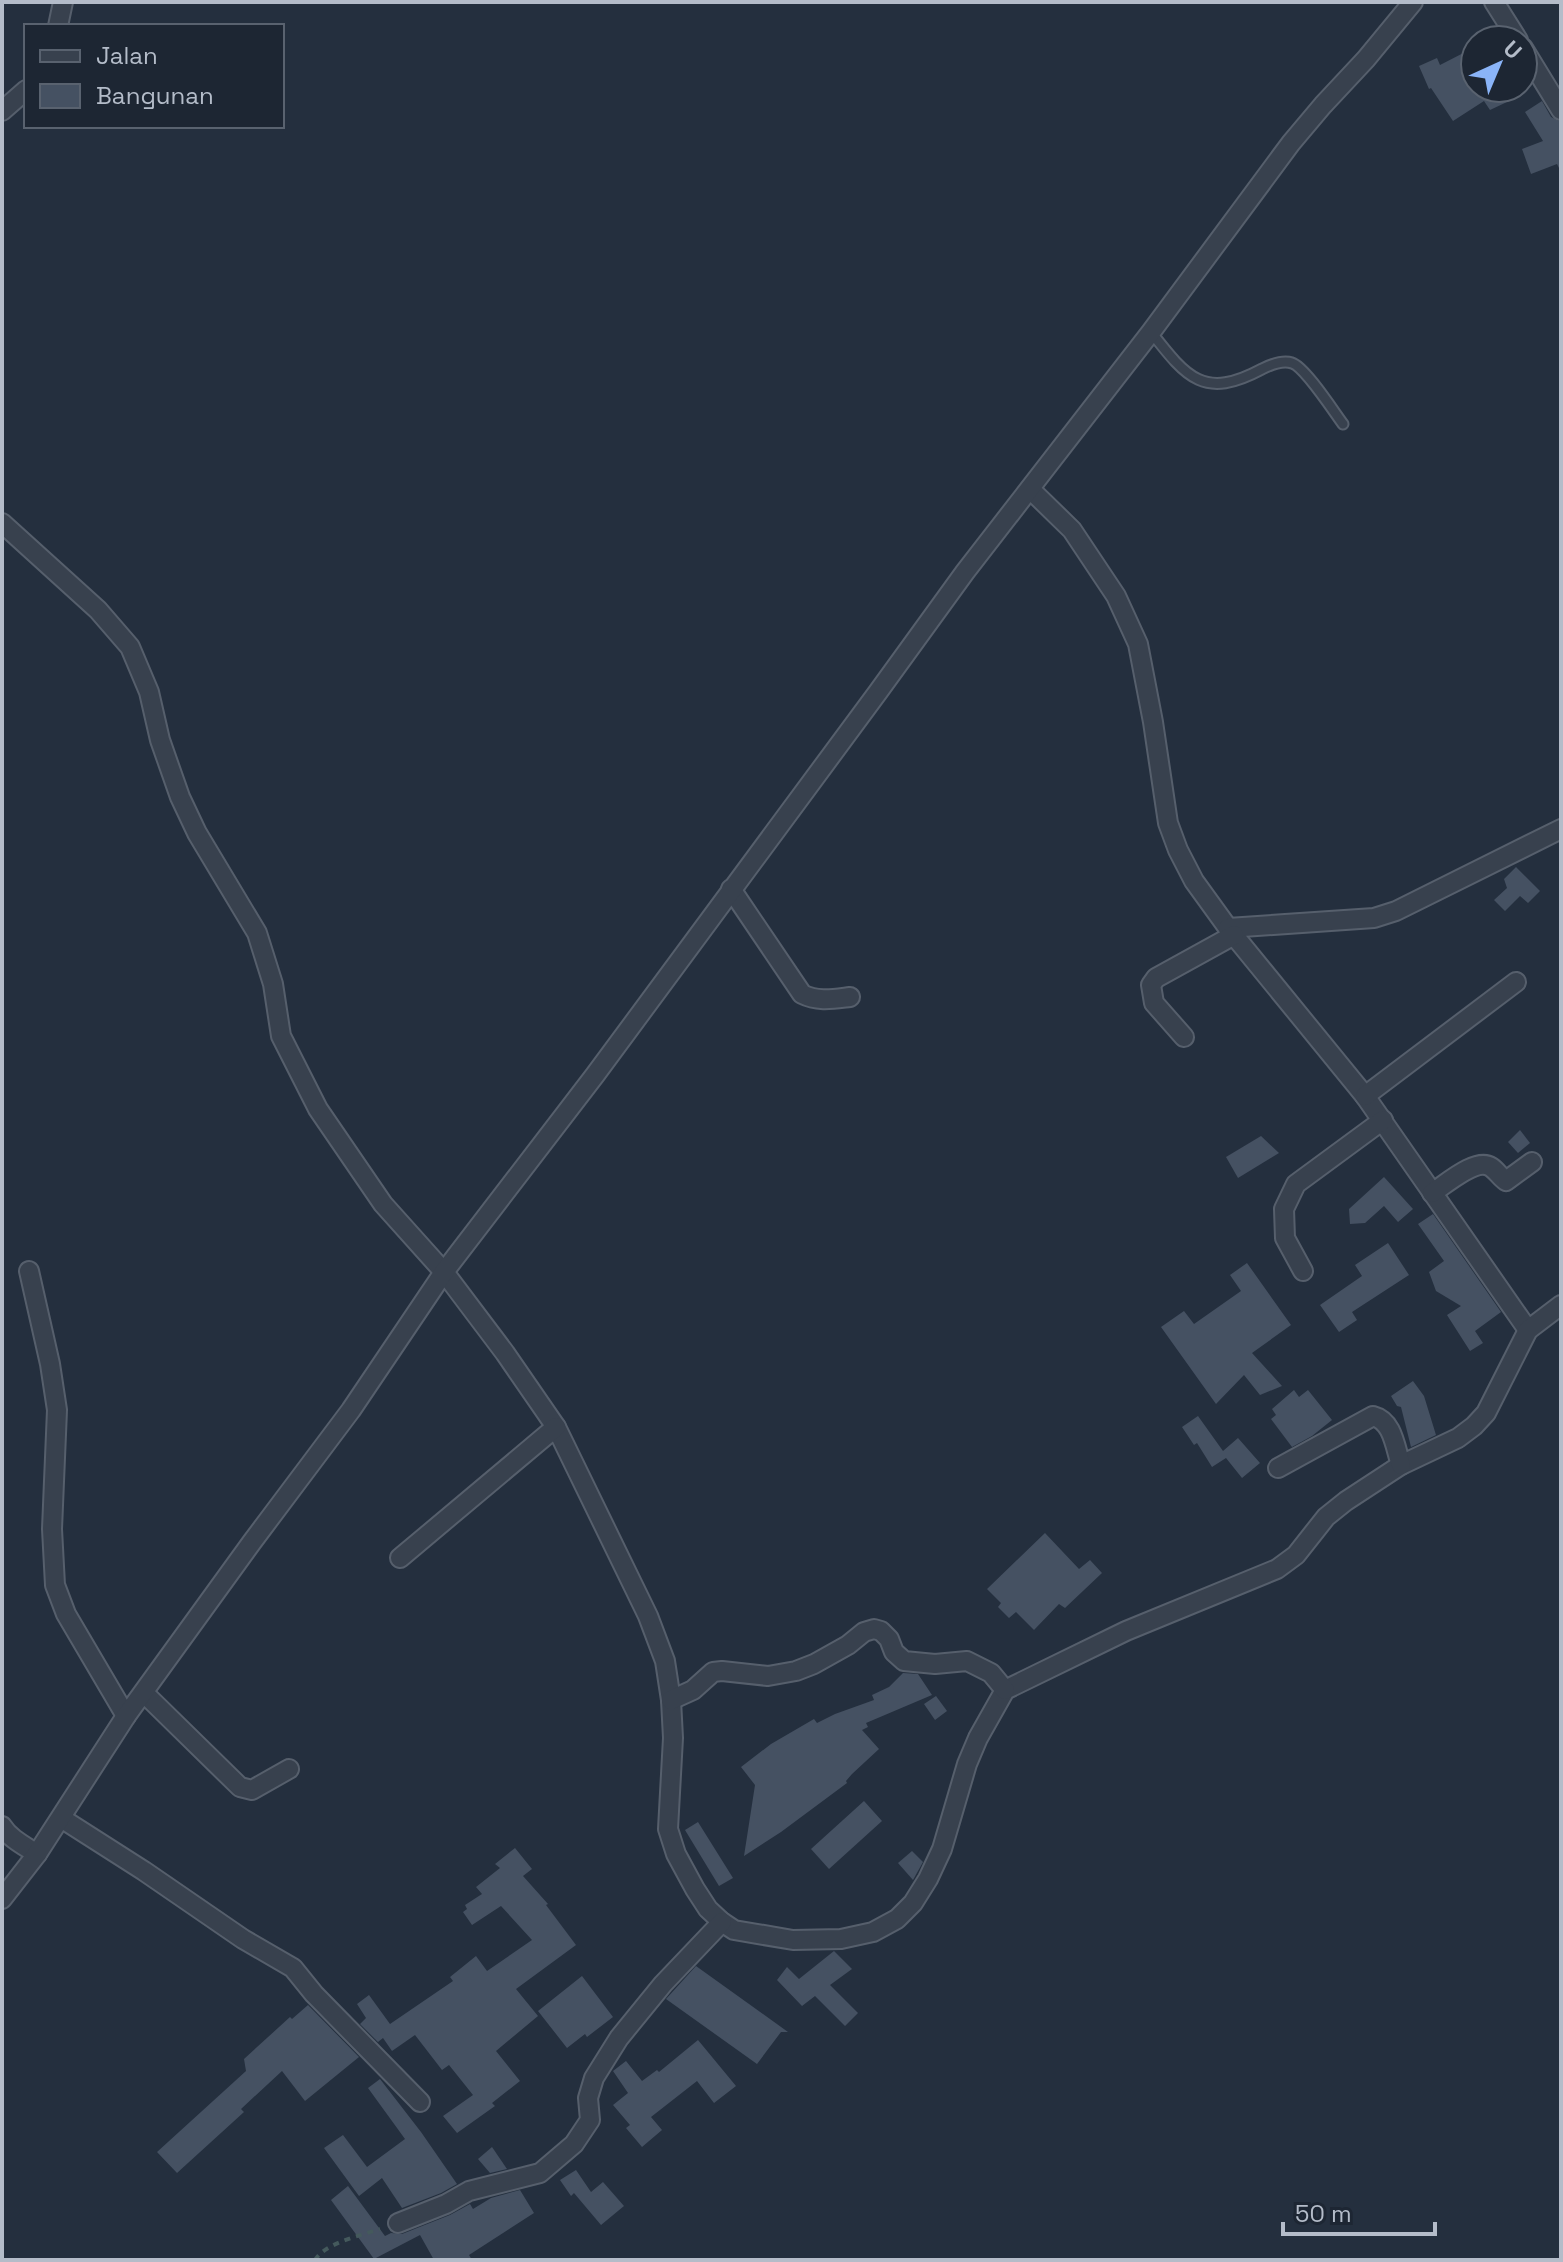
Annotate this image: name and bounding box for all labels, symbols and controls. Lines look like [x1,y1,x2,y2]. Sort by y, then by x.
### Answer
legend [24,24,284,128]
north arrow [1459,24,1539,104]
text: U [1498,34,1528,65]
text: Jalan [96,40,158,71]
text: Bangunan [96,80,214,111]
scale bar [1283,2186,1435,2236]
text: 50 m [1295,2198,1352,2229]

